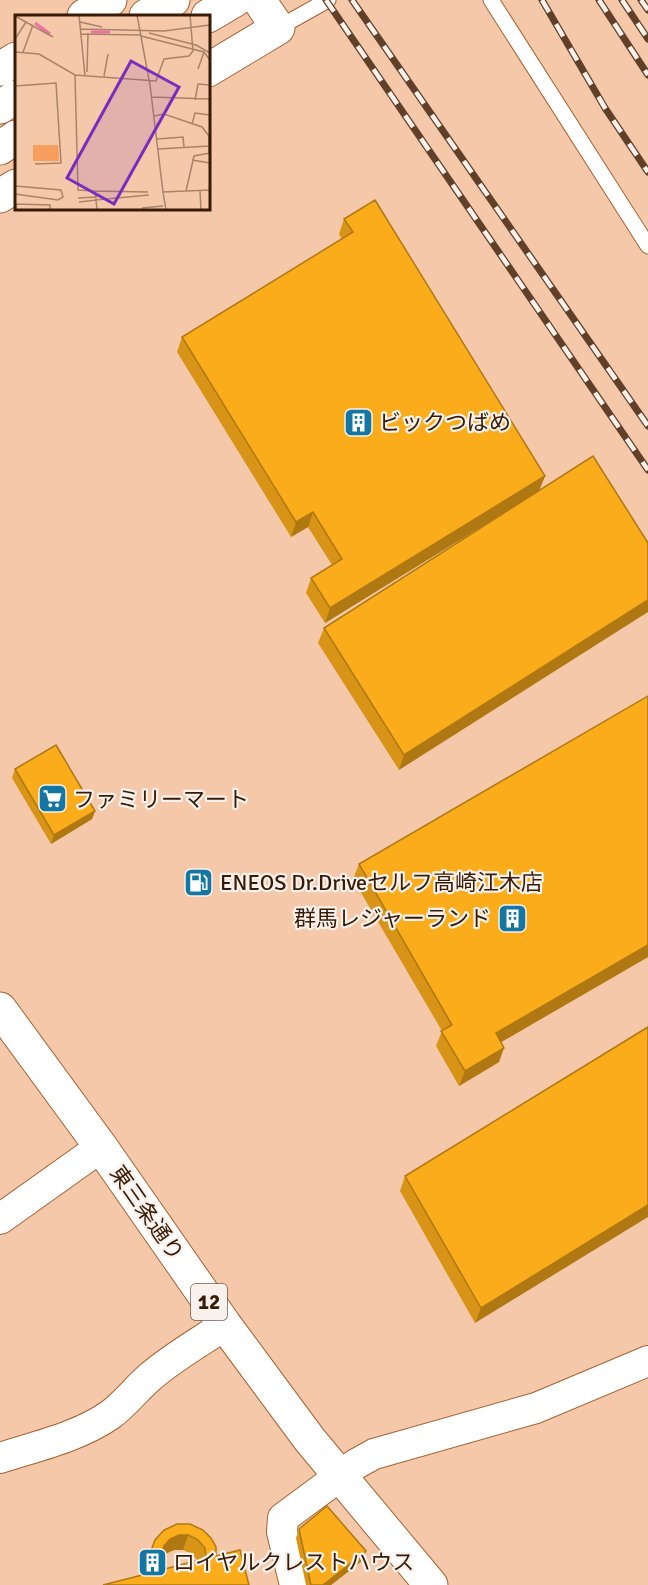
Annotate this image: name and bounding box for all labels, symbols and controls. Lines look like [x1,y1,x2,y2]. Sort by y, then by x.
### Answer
inset map [15,15,210,210]
building icon: ビックつばめ [342,406,374,438]
place label: ビックつばめ [379,409,511,436]
supermarket icon: ファミリーマート [36,783,68,815]
place label: ファミリーマート [73,786,249,813]
fuel station icon: ENEOS Dr.Driveセルフ高崎江木店 [183,866,215,898]
place label: ENEOS Dr.Driveセルフ高崎江木店 [220,869,543,896]
building icon: 群馬レジャーランド [496,902,528,934]
place label: 群馬レジャーランド [294,905,491,932]
street label: 東三条通り [104,1160,190,1266]
road number: 12 [191,1284,227,1320]
building icon: ロイヤルクレストハウス [136,1546,168,1578]
place label: ロイヤルクレストハウス [173,1549,414,1576]

